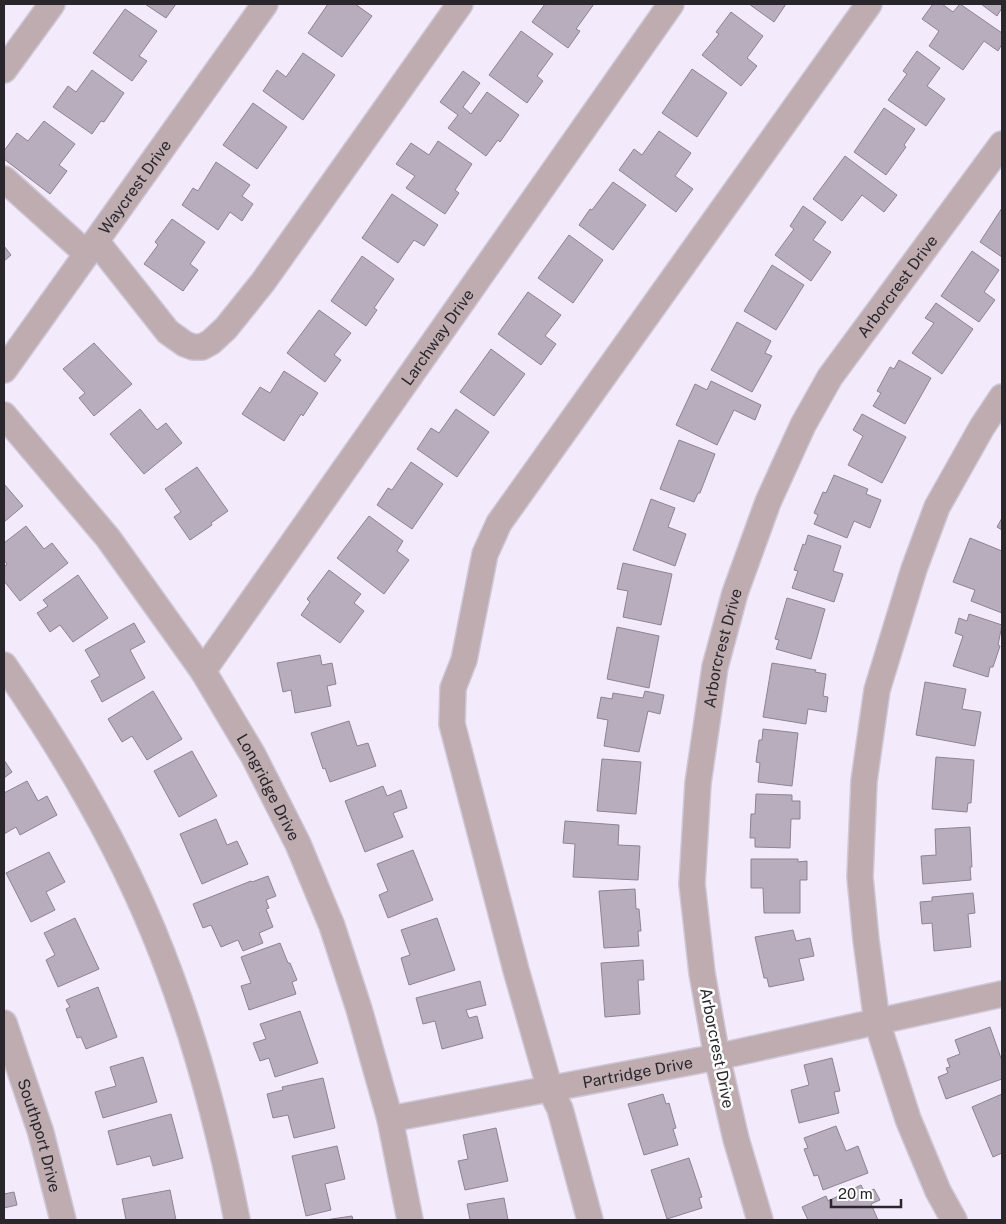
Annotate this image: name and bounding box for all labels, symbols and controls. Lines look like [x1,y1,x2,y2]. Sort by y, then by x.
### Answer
street label: Waycrest Drive [94,136,175,238]
street label: Arborcrest Drive [853,231,941,341]
street label: Larchway Drive [397,285,478,389]
street label: Arborcrest Drive [700,585,746,709]
street label: Longridge Drive [233,730,304,844]
street label: Arborcrest Drive [696,986,738,1110]
street label: Partridge Drive [581,1052,694,1092]
street label: Southport Drive [14,1076,65,1194]
scale bar [831,1176,901,1208]
text: 20 m [838,1185,873,1202]

